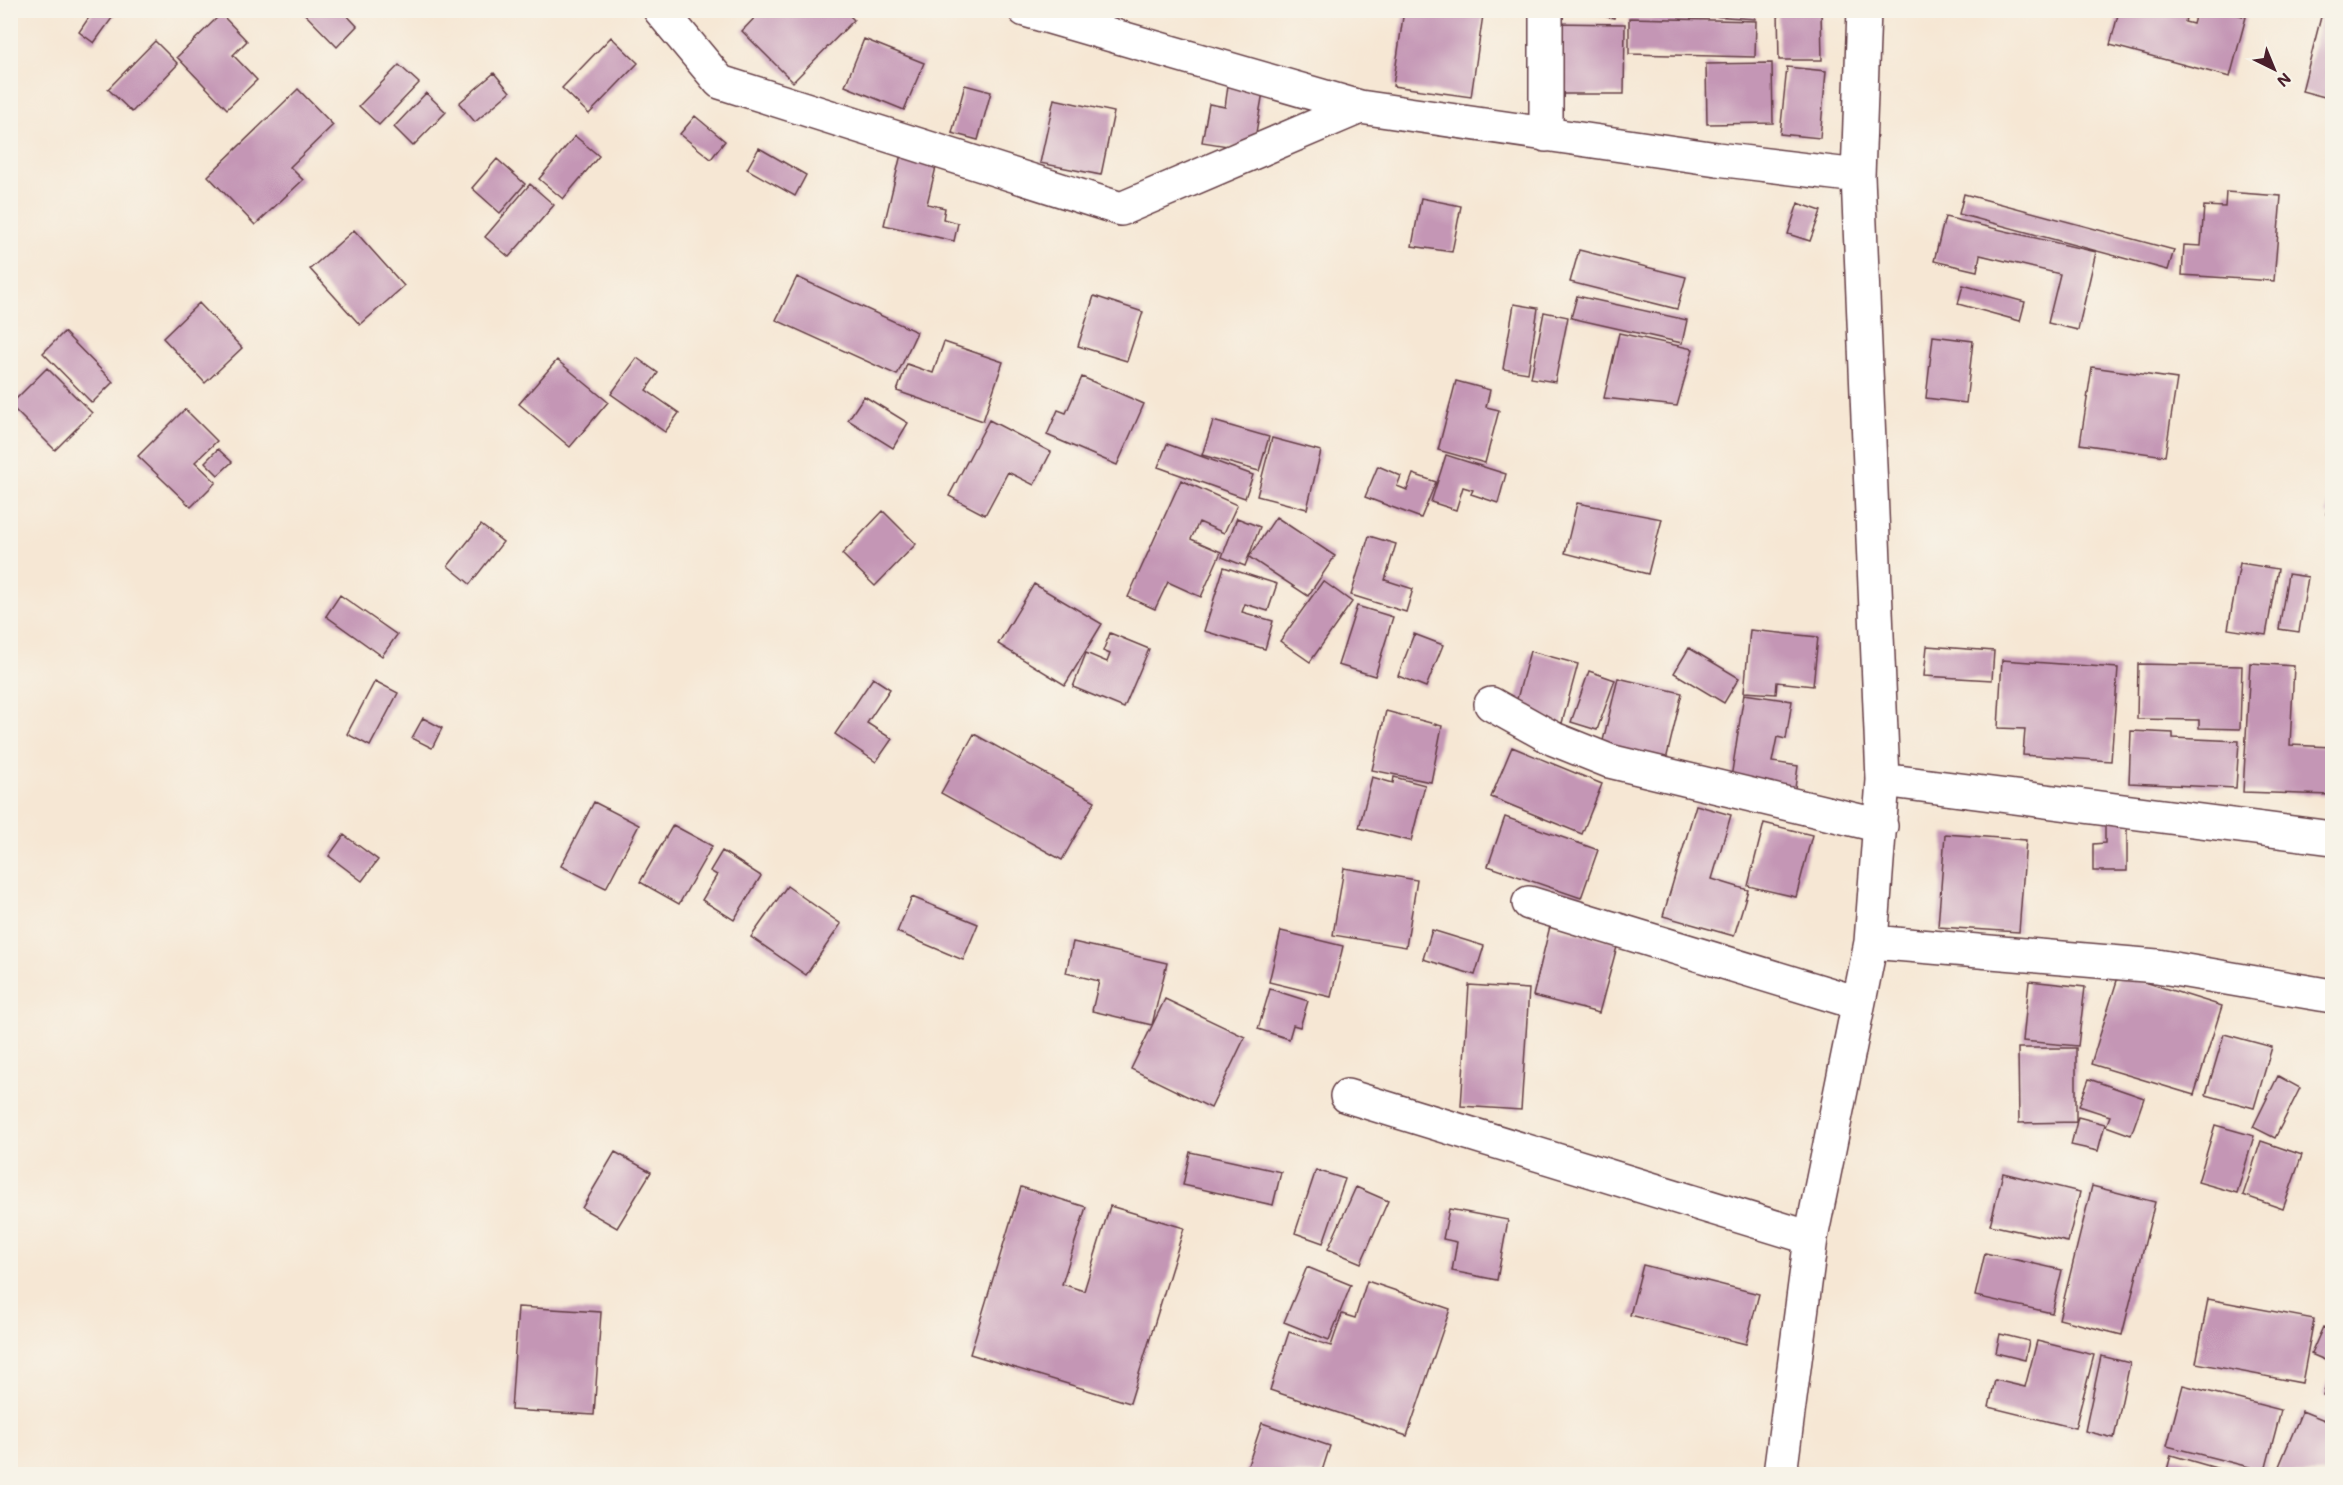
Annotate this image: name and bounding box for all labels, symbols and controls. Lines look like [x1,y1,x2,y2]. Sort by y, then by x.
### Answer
north arrow [2244,39,2304,99]
text: N [2273,69,2296,92]

